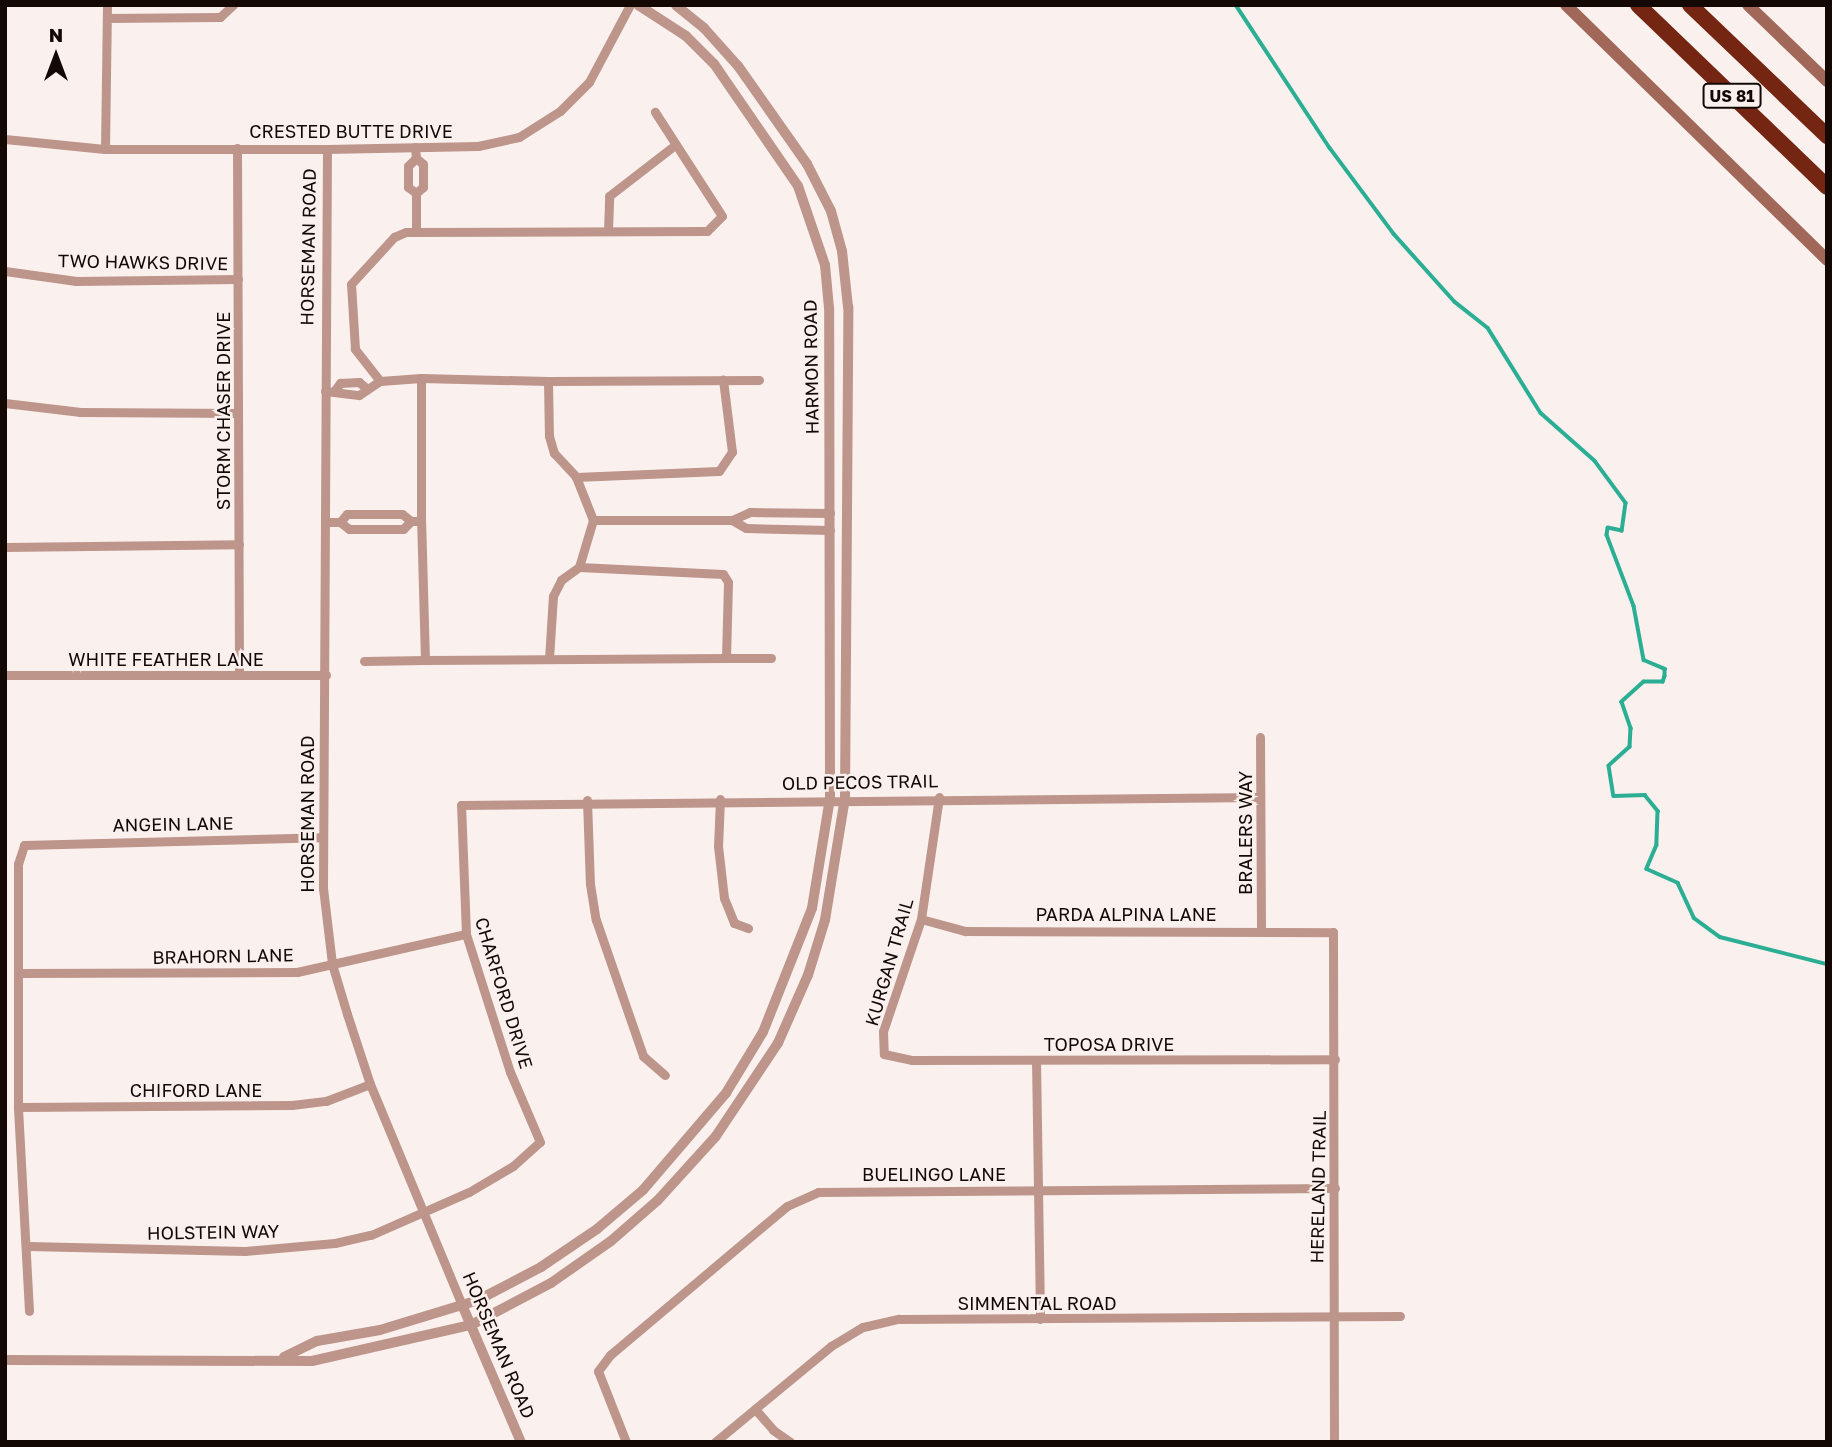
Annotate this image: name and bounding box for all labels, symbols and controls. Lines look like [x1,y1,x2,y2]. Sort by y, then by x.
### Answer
north arrow [21,21,91,91]
text: N [49,23,63,46]
road number: US 81 [1702,83,1762,108]
street label: CRESTED BUTTE DRIVE [249,120,453,142]
street label: HORSEMAN ROAD [296,168,320,326]
street label: TWO HAWKS DRIVE [58,250,228,274]
street label: HARMON ROAD [799,299,823,435]
street label: STORM CHASER DRIVE [212,312,234,510]
street label: WHITE FEATHER LANE [68,648,264,670]
street label: HORSEMAN ROAD [296,735,318,893]
street label: OLD PECOS TRAIL [782,770,938,794]
street label: BRALERS WAY [1234,771,1256,895]
street label: ANGEIN LANE [112,812,234,836]
street label: KURGAN TRAIL [860,896,918,1028]
street label: PARDA ALPINA LANE [1036,903,1216,925]
street label: CHARFORD DRIVE [471,915,537,1071]
street label: BRAHORN LANE [152,944,294,968]
street label: TOPOSA DRIVE [1044,1033,1174,1055]
street label: CHIFORD LANE [130,1079,262,1101]
street label: HERELAND TRAIL [1306,1110,1330,1264]
street label: BUELINGO LANE [862,1163,1006,1185]
street label: HOLSTEIN WAY [147,1220,279,1244]
street label: HORSEMAN ROAD [458,1268,540,1422]
street label: SIMMENTAL ROAD [957,1292,1117,1314]

